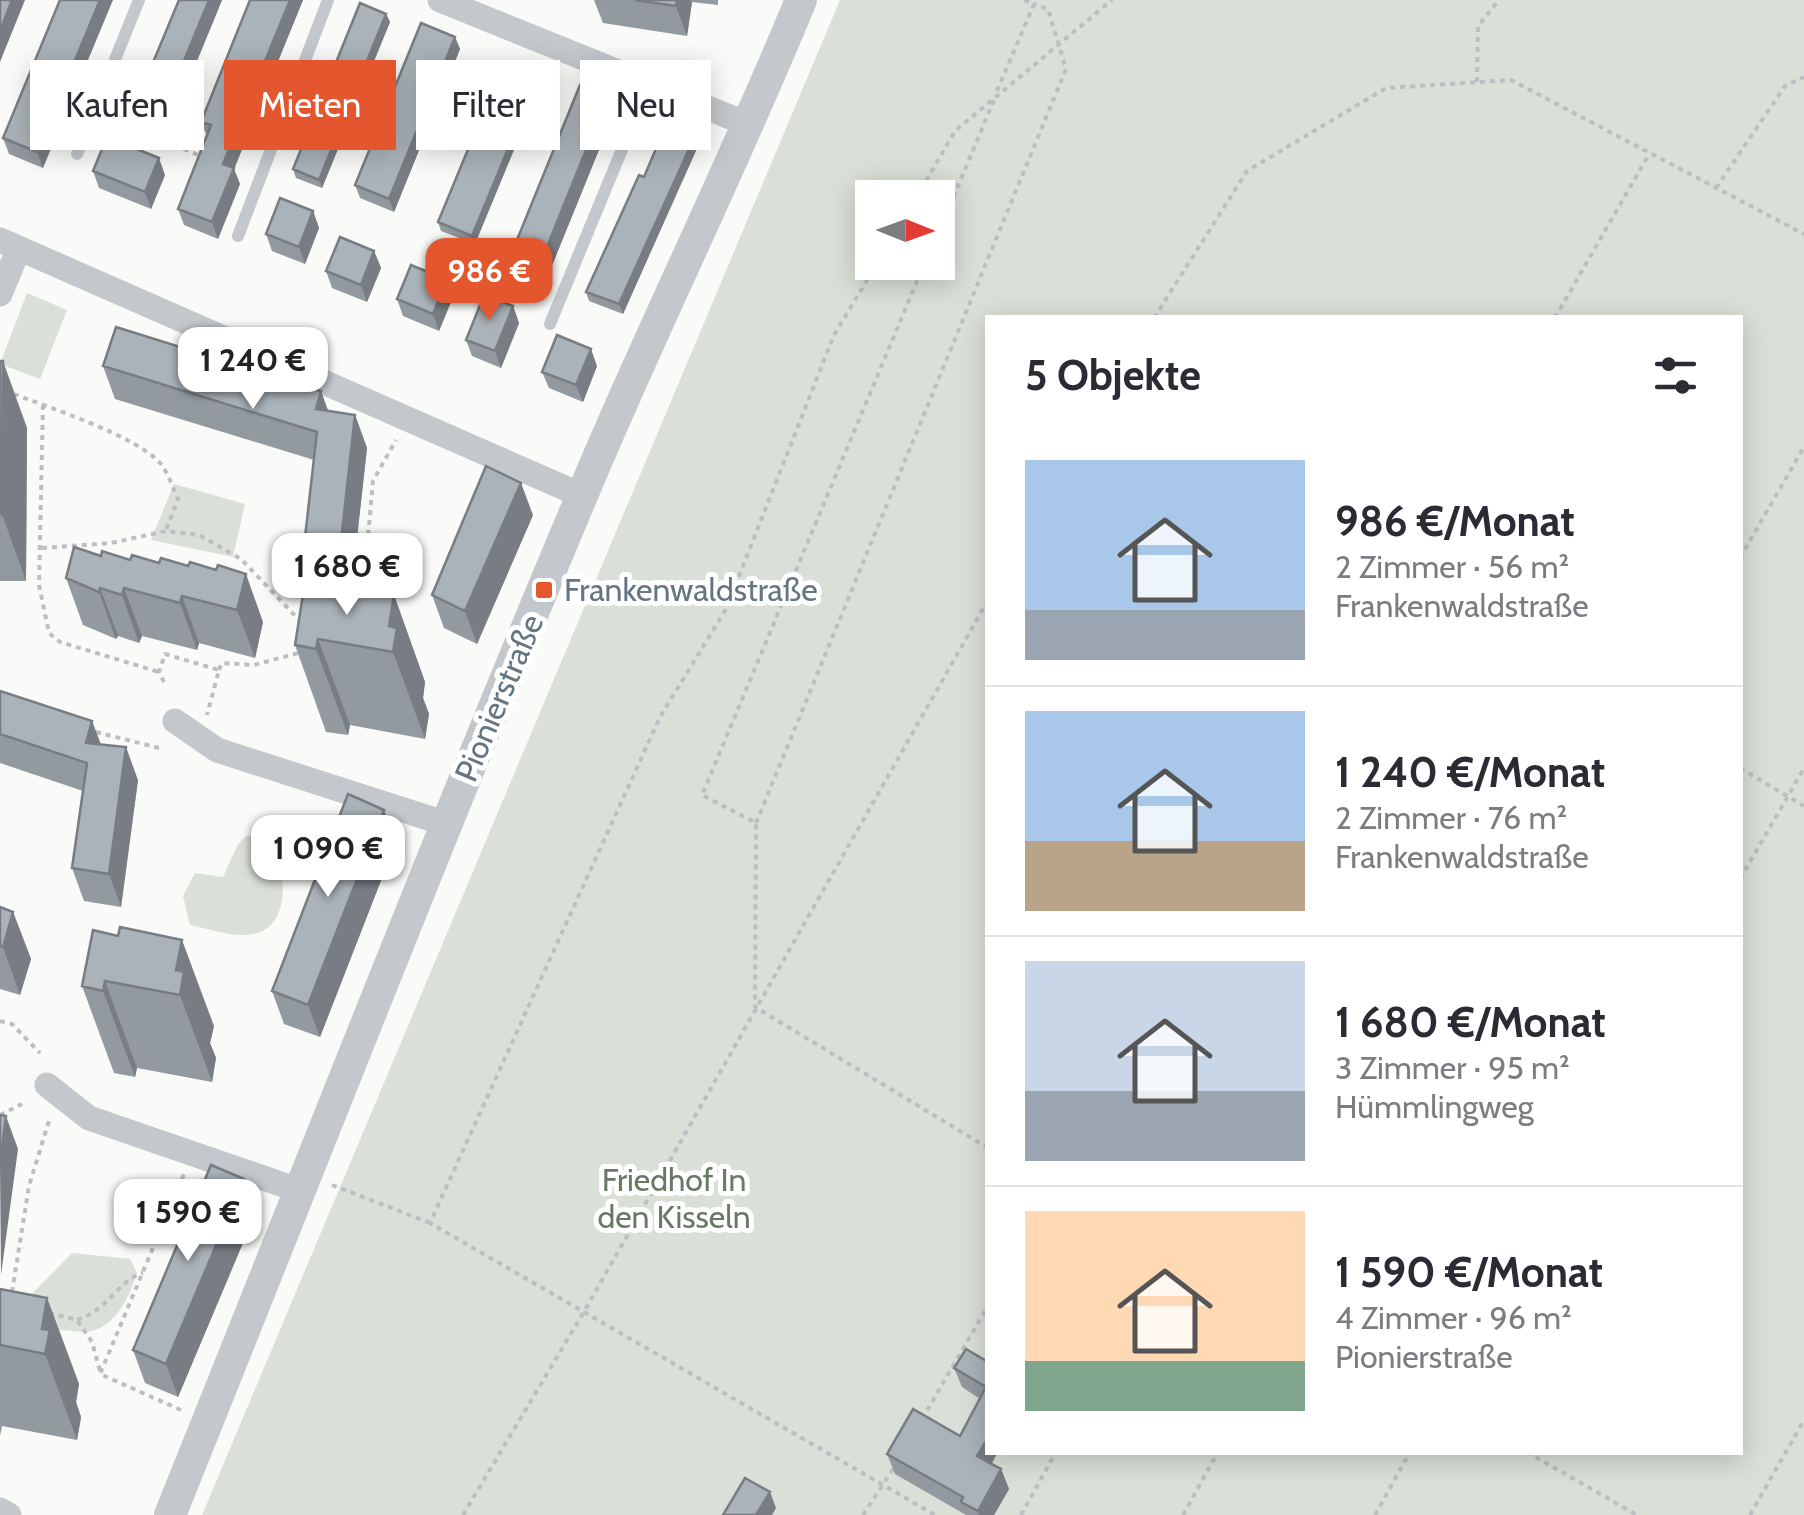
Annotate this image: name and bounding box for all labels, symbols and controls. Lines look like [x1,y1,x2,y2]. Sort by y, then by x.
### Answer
chip: Kaufen [30,60,204,150]
chip: Mieten [224,60,396,150]
chip: Filter [416,60,560,150]
chip: Neu [580,60,711,150]
north arrow [855,180,955,280]
map controls [855,180,955,280]
pin: 986 € [419,238,559,323]
text: 986 € [447,251,531,290]
pin: 1 240 € [161,327,345,412]
text: 1 240 € [200,340,306,379]
icon: filters [1648,348,1703,403]
text: 5 Objekte [1025,349,1201,401]
text: 986 €/Monat [1335,495,1575,547]
icon: home [1105,500,1225,620]
pin: 1 680 € [255,533,439,618]
text: 1 680 € [294,546,400,585]
text: 2 Zimmer · 56 m² [1335,547,1569,586]
place label: Frankenwaldstraße [564,570,818,609]
marker: Frankenwaldstraße [533,579,555,601]
text: Frankenwaldstraße [1335,586,1589,625]
street label: Pionierstraße [446,608,551,787]
text: 1 240 €/Monat [1335,746,1605,798]
icon: home [1105,751,1225,871]
text: 2 Zimmer · 76 m² [1335,798,1567,837]
pin: 1 090 € [236,815,420,900]
text: 1 090 € [273,828,383,867]
text: Frankenwaldstraße [1335,837,1589,876]
text: 1 680 €/Monat [1335,996,1606,1048]
icon: home [1105,1001,1225,1121]
text: 3 Zimmer · 95 m² [1335,1048,1570,1087]
text: Hümmlingweg [1335,1087,1534,1126]
park label: Friedhof In den Kisseln [597,1160,751,1236]
pin: 1 590 € [96,1179,280,1264]
text: 1 590 € [136,1192,240,1231]
text: 1 590 €/Monat [1335,1246,1603,1298]
icon: home [1105,1251,1225,1371]
text: 4 Zimmer · 96 m² [1335,1298,1572,1337]
text: Pionierstraße [1335,1337,1513,1376]

